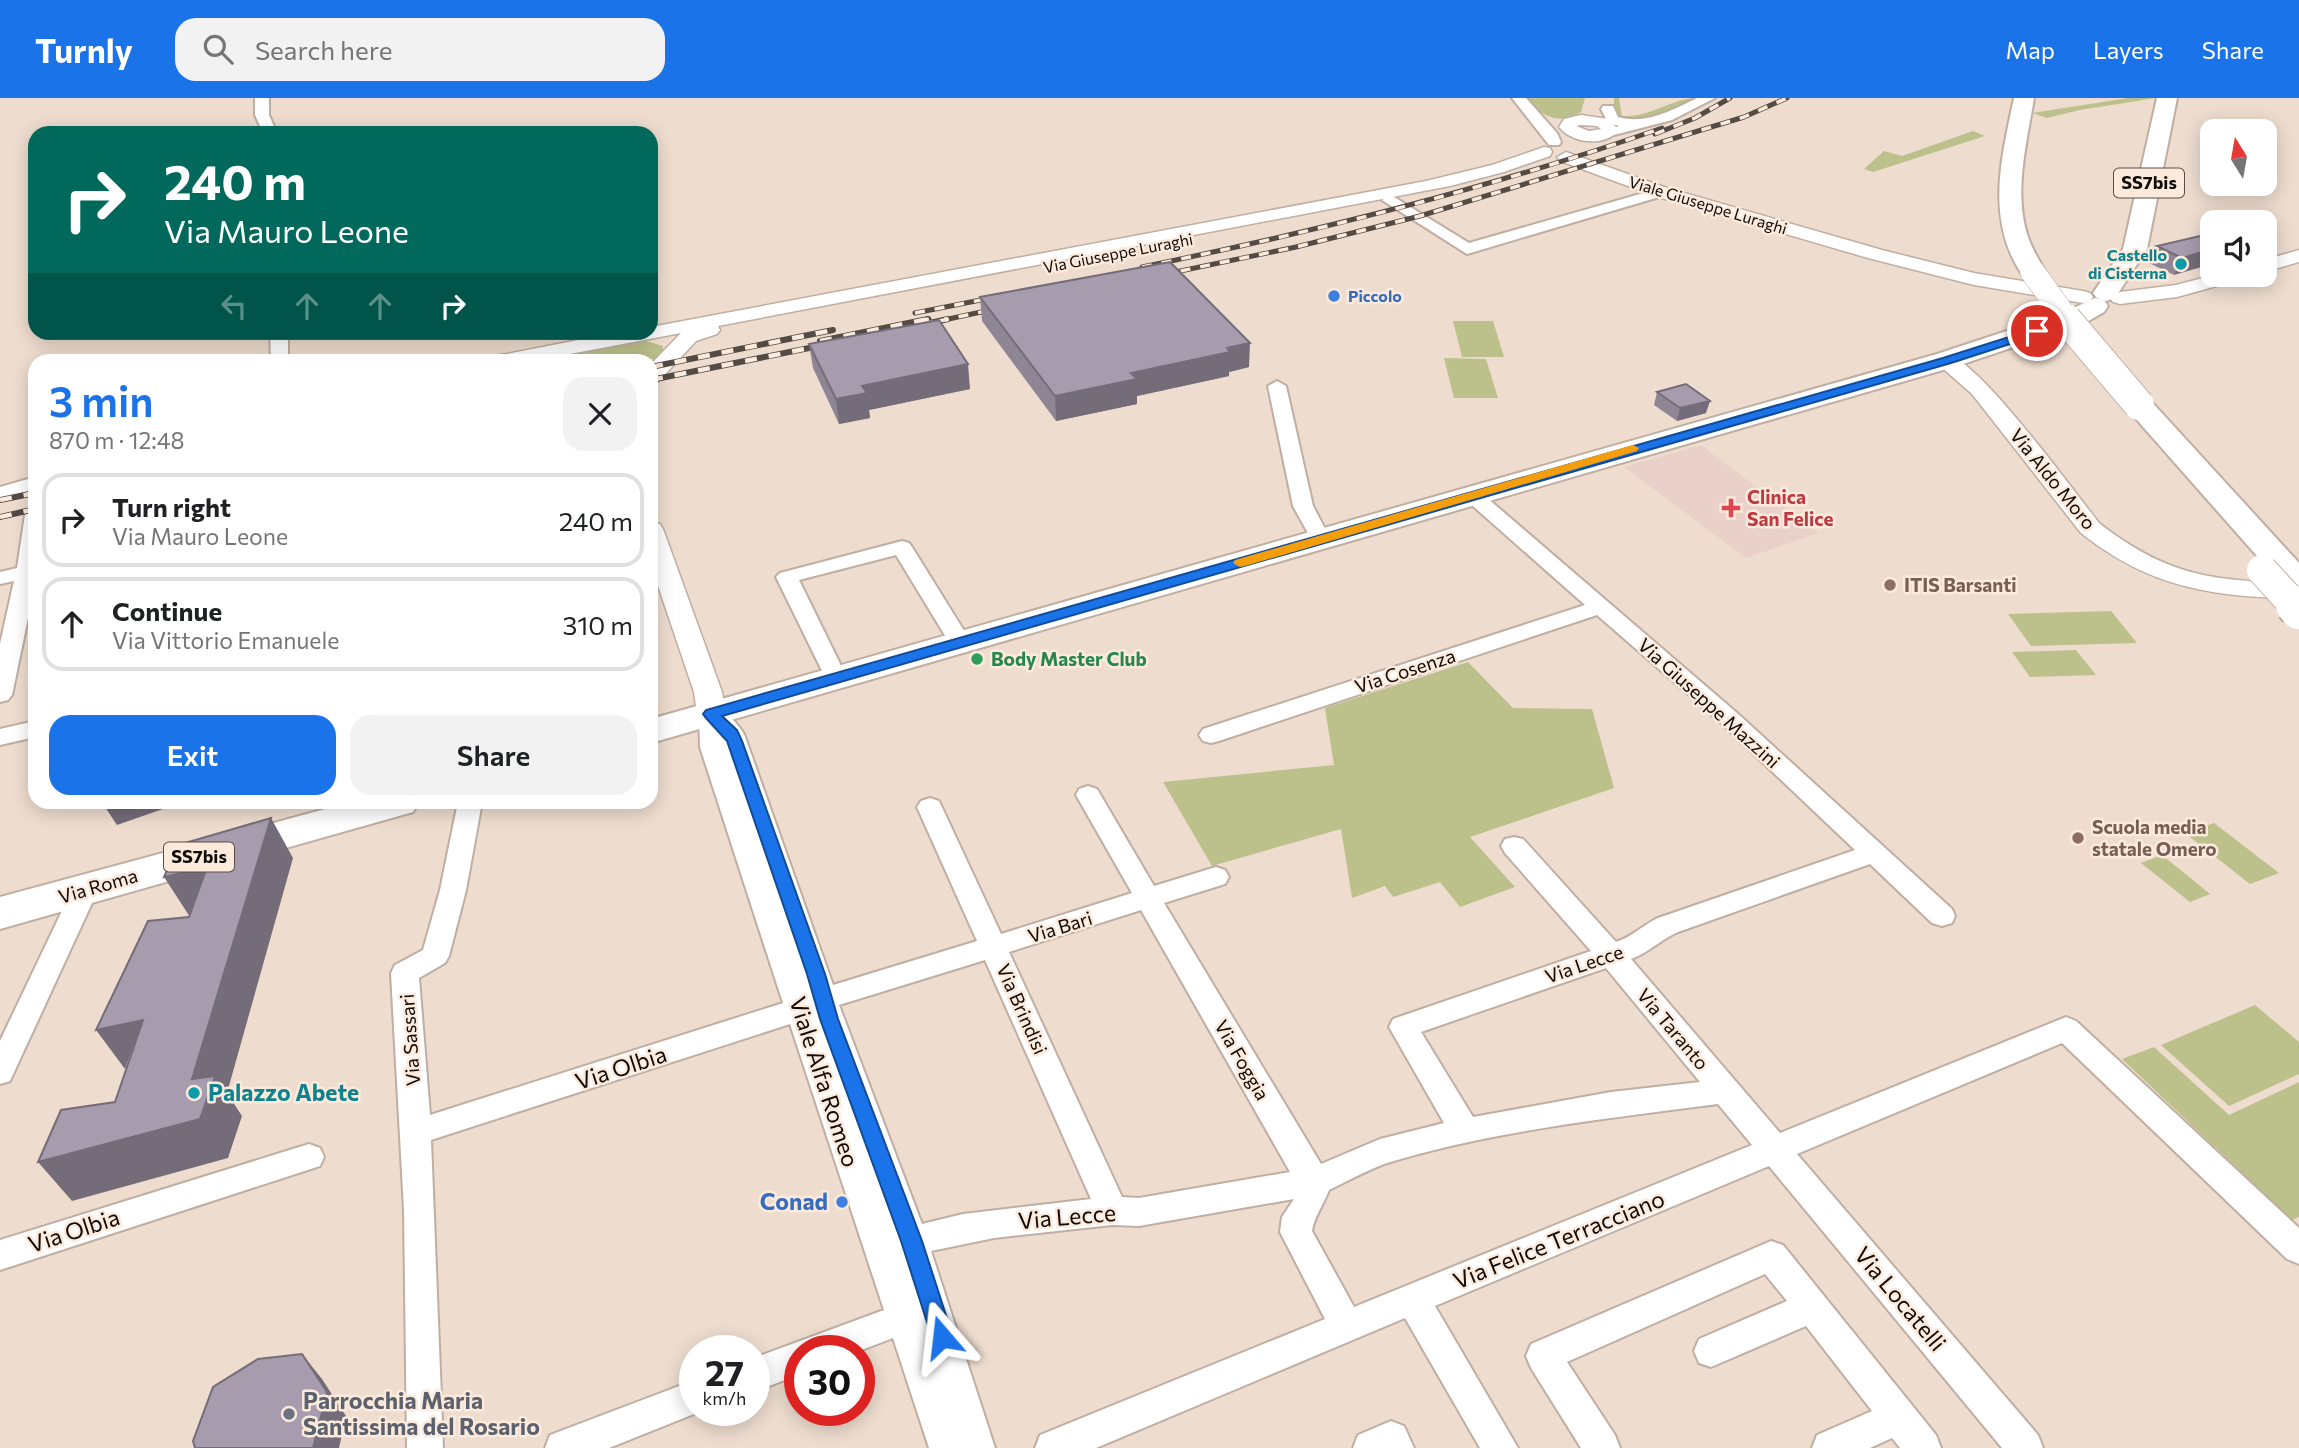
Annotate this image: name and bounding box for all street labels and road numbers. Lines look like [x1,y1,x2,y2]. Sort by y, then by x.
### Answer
road number: SS7bis [2114,168,2184,198]
street label: Viale Giuseppe Luraghi [1627,171,1790,238]
street label: Via Giuseppe Luraghi [1041,229,1194,276]
street label: Via Aldo Moro [2006,423,2101,534]
street label: Via Giuseppe Mazzini [1634,633,1785,772]
street label: Via Cosenza [1352,643,1458,698]
road number: SS7bis [164,842,234,872]
street label: Via Roma [56,863,140,908]
street label: Via Bari [1025,906,1095,947]
street label: Via Lecce [1542,939,1626,988]
street label: Via Brindisi [992,960,1053,1058]
street label: Via Taranto [1633,983,1714,1074]
street label: Via Sassari [395,993,424,1087]
street label: Viale Alfa Romeo [784,993,866,1170]
street label: Via Foggia [1210,1016,1275,1104]
street label: Via Olbia [572,1039,670,1095]
street label: Via Felice Terracciano [1449,1184,1668,1294]
street label: Via Lecce [1017,1198,1117,1234]
street label: Via Olbia [25,1202,123,1258]
street label: Via Locatelli [1849,1241,1952,1356]

